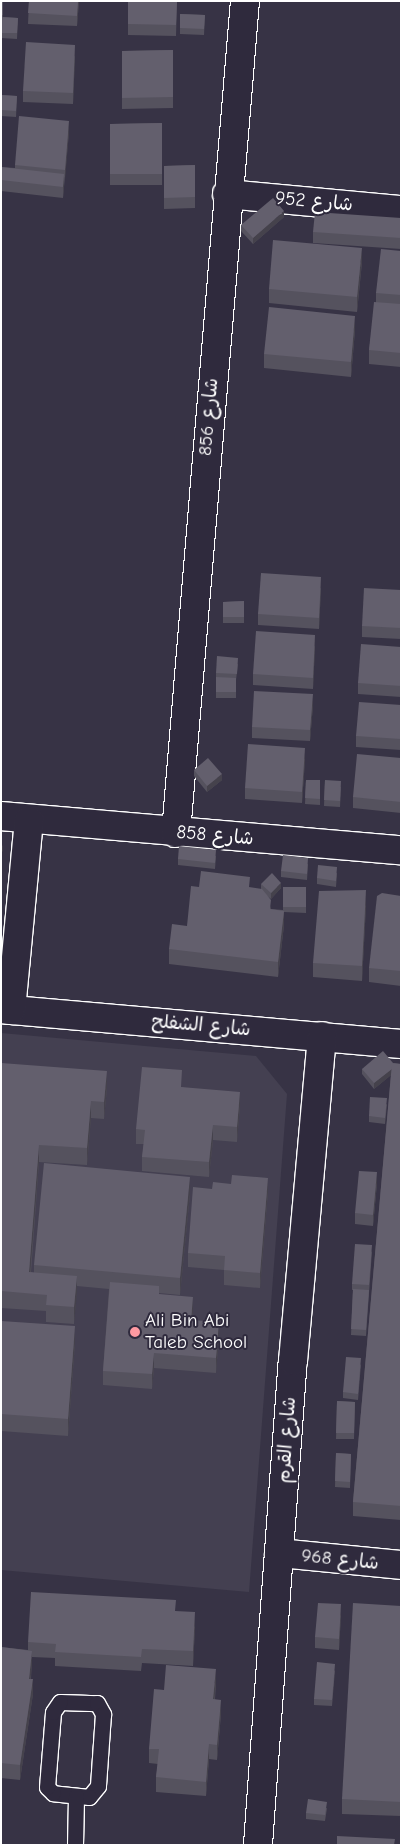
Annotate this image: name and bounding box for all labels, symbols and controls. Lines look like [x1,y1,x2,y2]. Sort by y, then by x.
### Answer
street label: شارع 952 [274,187,354,217]
street label: شارع 856 [194,377,224,457]
street label: شارع 858 [175,821,255,851]
street label: شارع الشفلح [151,1010,251,1042]
place label: Ali Bin Abi Taleb School [145,1310,247,1354]
marker: Ali Bin Abi Taleb School [129,1326,141,1338]
street label: شارع القرم [273,1396,301,1484]
street label: شارع 968 [300,1545,380,1575]

